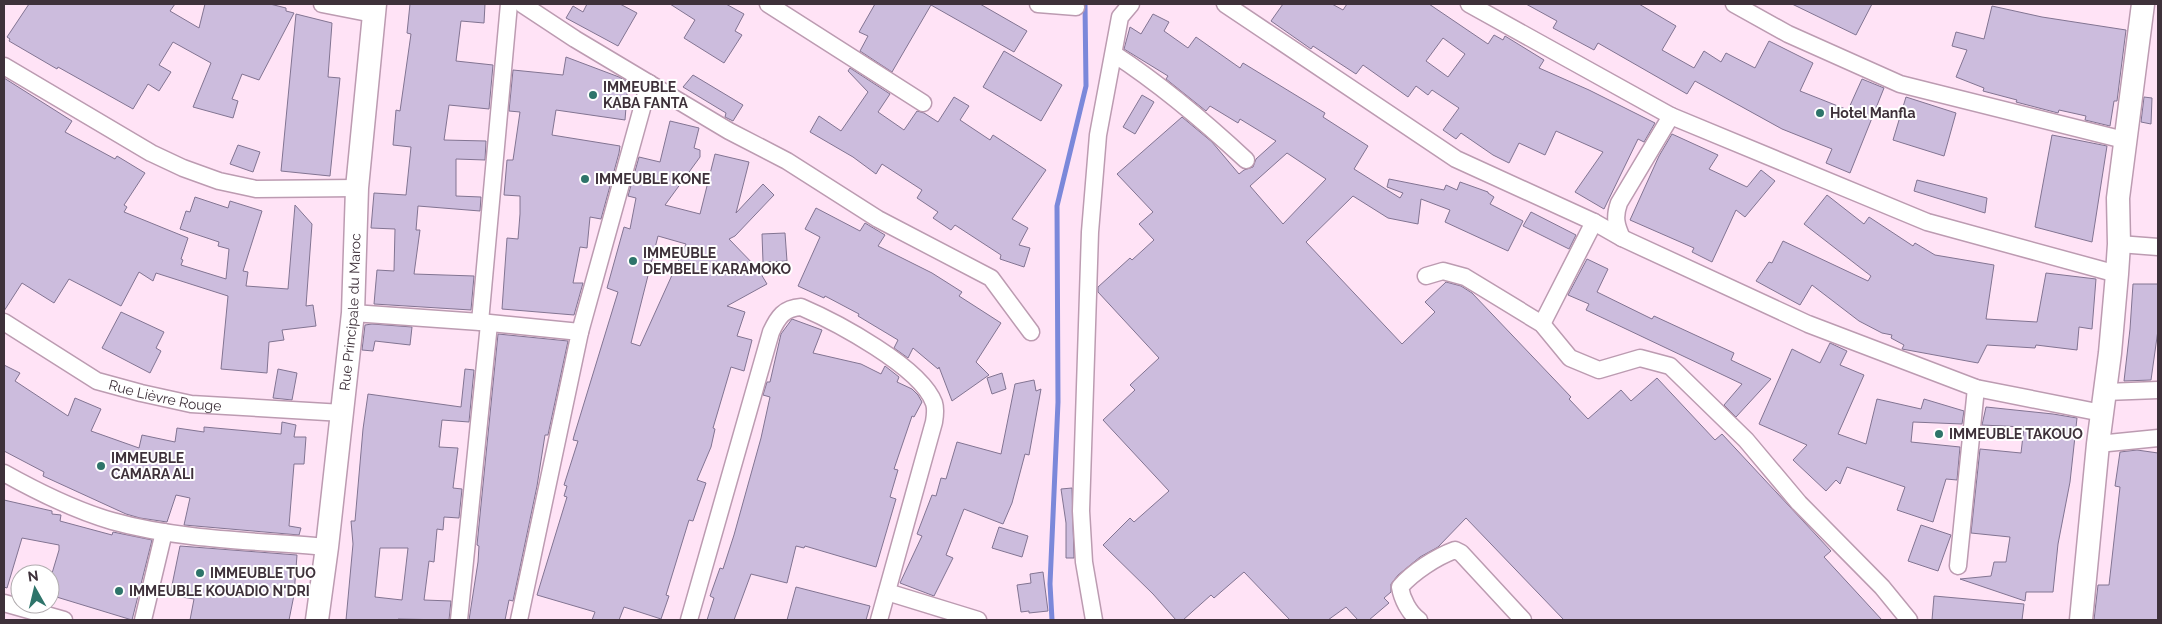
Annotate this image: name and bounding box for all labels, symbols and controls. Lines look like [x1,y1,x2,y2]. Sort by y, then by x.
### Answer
place label: IMMEUBLE KABA FANTA [603,79,689,111]
marker: IMMEUBLE KABA FANTA [587,89,599,101]
place label: Hotel Manfla [1830,105,1915,121]
marker: Hotel Manfla [1814,107,1826,119]
place label: IMMEUBLE KONE [595,171,710,187]
marker: IMMEUBLE KONE [579,173,591,185]
street label: Rue Principale du Maroc [336,233,364,391]
place label: IMMEUBLE DEMBELE KARAMOKO [643,245,791,277]
marker: IMMEUBLE DEMBELE KARAMOKO [627,255,639,267]
street label: Rue Lièvre Rouge [107,377,222,414]
place label: IMMEUBLE TAKOUO [1949,426,2083,442]
marker: IMMEUBLE TAKOUO [1933,428,1945,440]
place label: IMMEUBLE CAMARA ALI [111,450,194,482]
marker: IMMEUBLE CAMARA ALI [95,460,107,472]
north arrow [10,564,60,614]
place label: IMMEUBLE TUO [210,565,316,581]
text: N [27,567,40,585]
marker: IMMEUBLE TUO [194,567,206,579]
place label: IMMEUBLE KOUADIO N'DRI [129,583,310,599]
marker: IMMEUBLE KOUADIO N'DRI [113,585,125,597]

